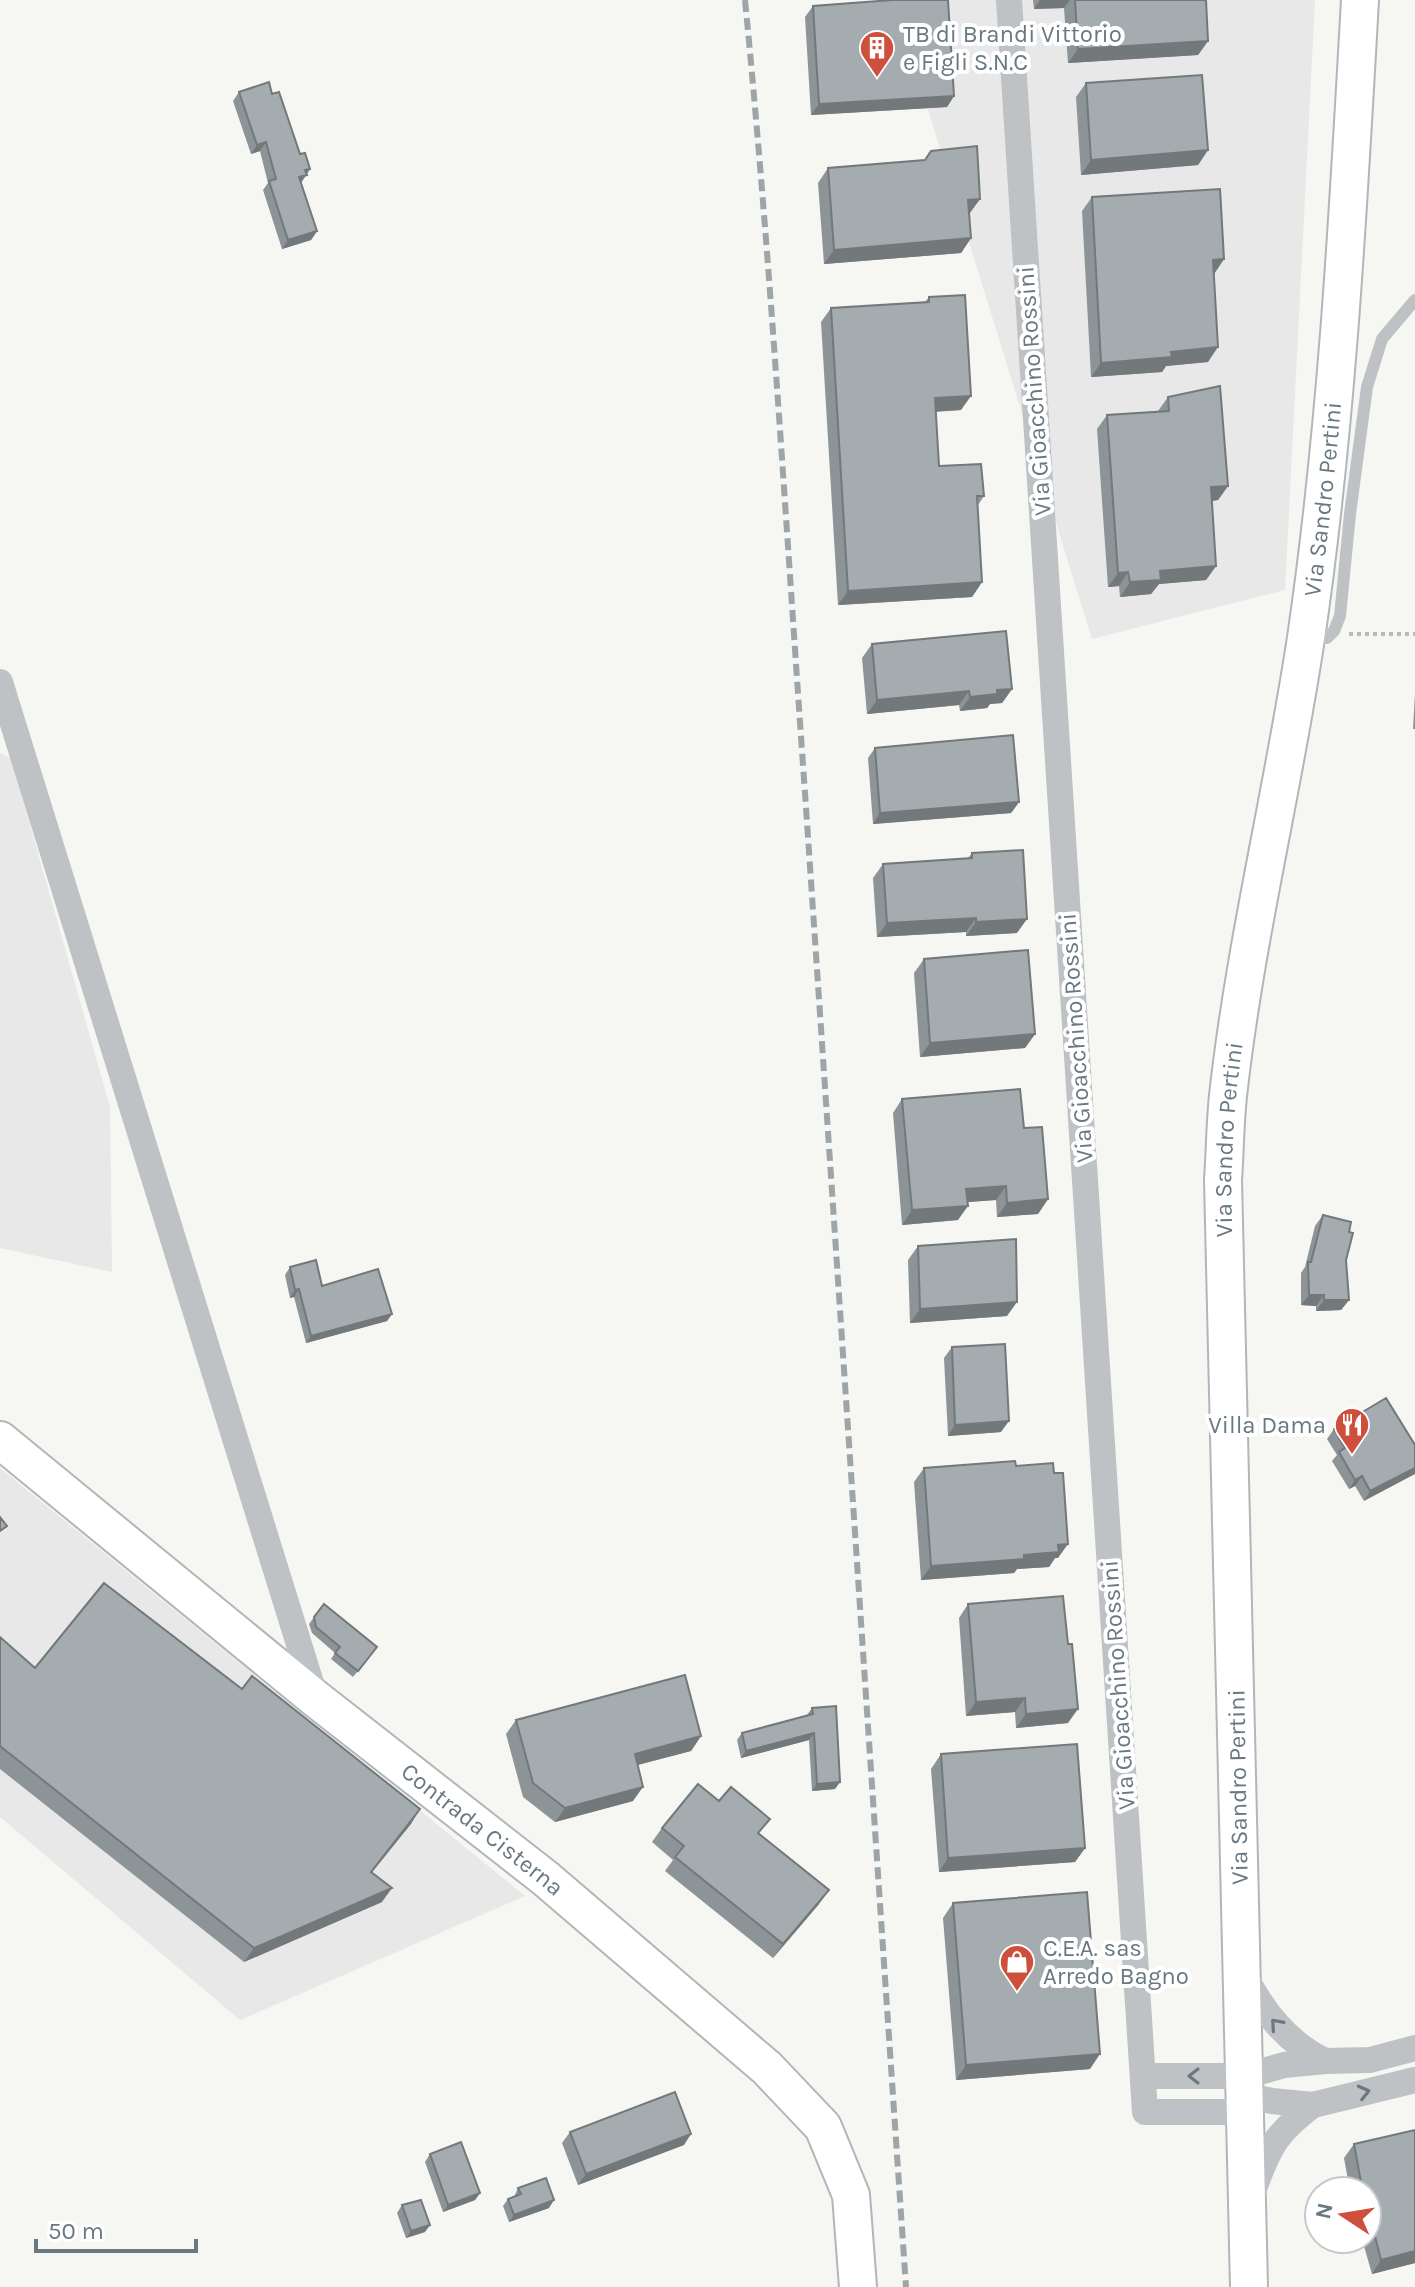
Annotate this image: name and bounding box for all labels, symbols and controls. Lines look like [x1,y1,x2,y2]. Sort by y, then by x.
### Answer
place label: TB di Brandi Vittorio e Figli S.N.C [903,20,1122,76]
building icon: TB di Brandi Vittorio e Figli S.N.C [858,29,896,79]
street label: Via Gioacchino Rossini [1011,265,1057,517]
street label: Via Sandro Pertini [1298,401,1347,598]
street label: Via Gioacchino Rossini [1053,912,1099,1164]
street label: Via Sandro Pertini [1209,1040,1249,1237]
restaurant icon: Villa Dama [1333,1406,1371,1456]
place label: Villa Dama [1208,1411,1326,1439]
street label: Via Gioacchino Rossini [1095,1559,1141,1811]
street label: Via Sandro Pertini [1222,1689,1254,1885]
street label: Contrada Cisterna [396,1757,569,1902]
place label: C.E.A. sas Arredo Bagno [1043,1934,1189,1990]
shop icon: C.E.A. sas Arredo Bagno [998,1943,1036,1993]
one-way arrow [1271,2018,1286,2033]
one-way arrow [1187,2067,1200,2085]
one-way arrow [1357,2085,1370,2102]
north arrow [1303,2175,1383,2255]
text: N [1310,2201,1339,2221]
scale bar [36,2203,196,2253]
text: 50 m [48,2217,104,2245]

